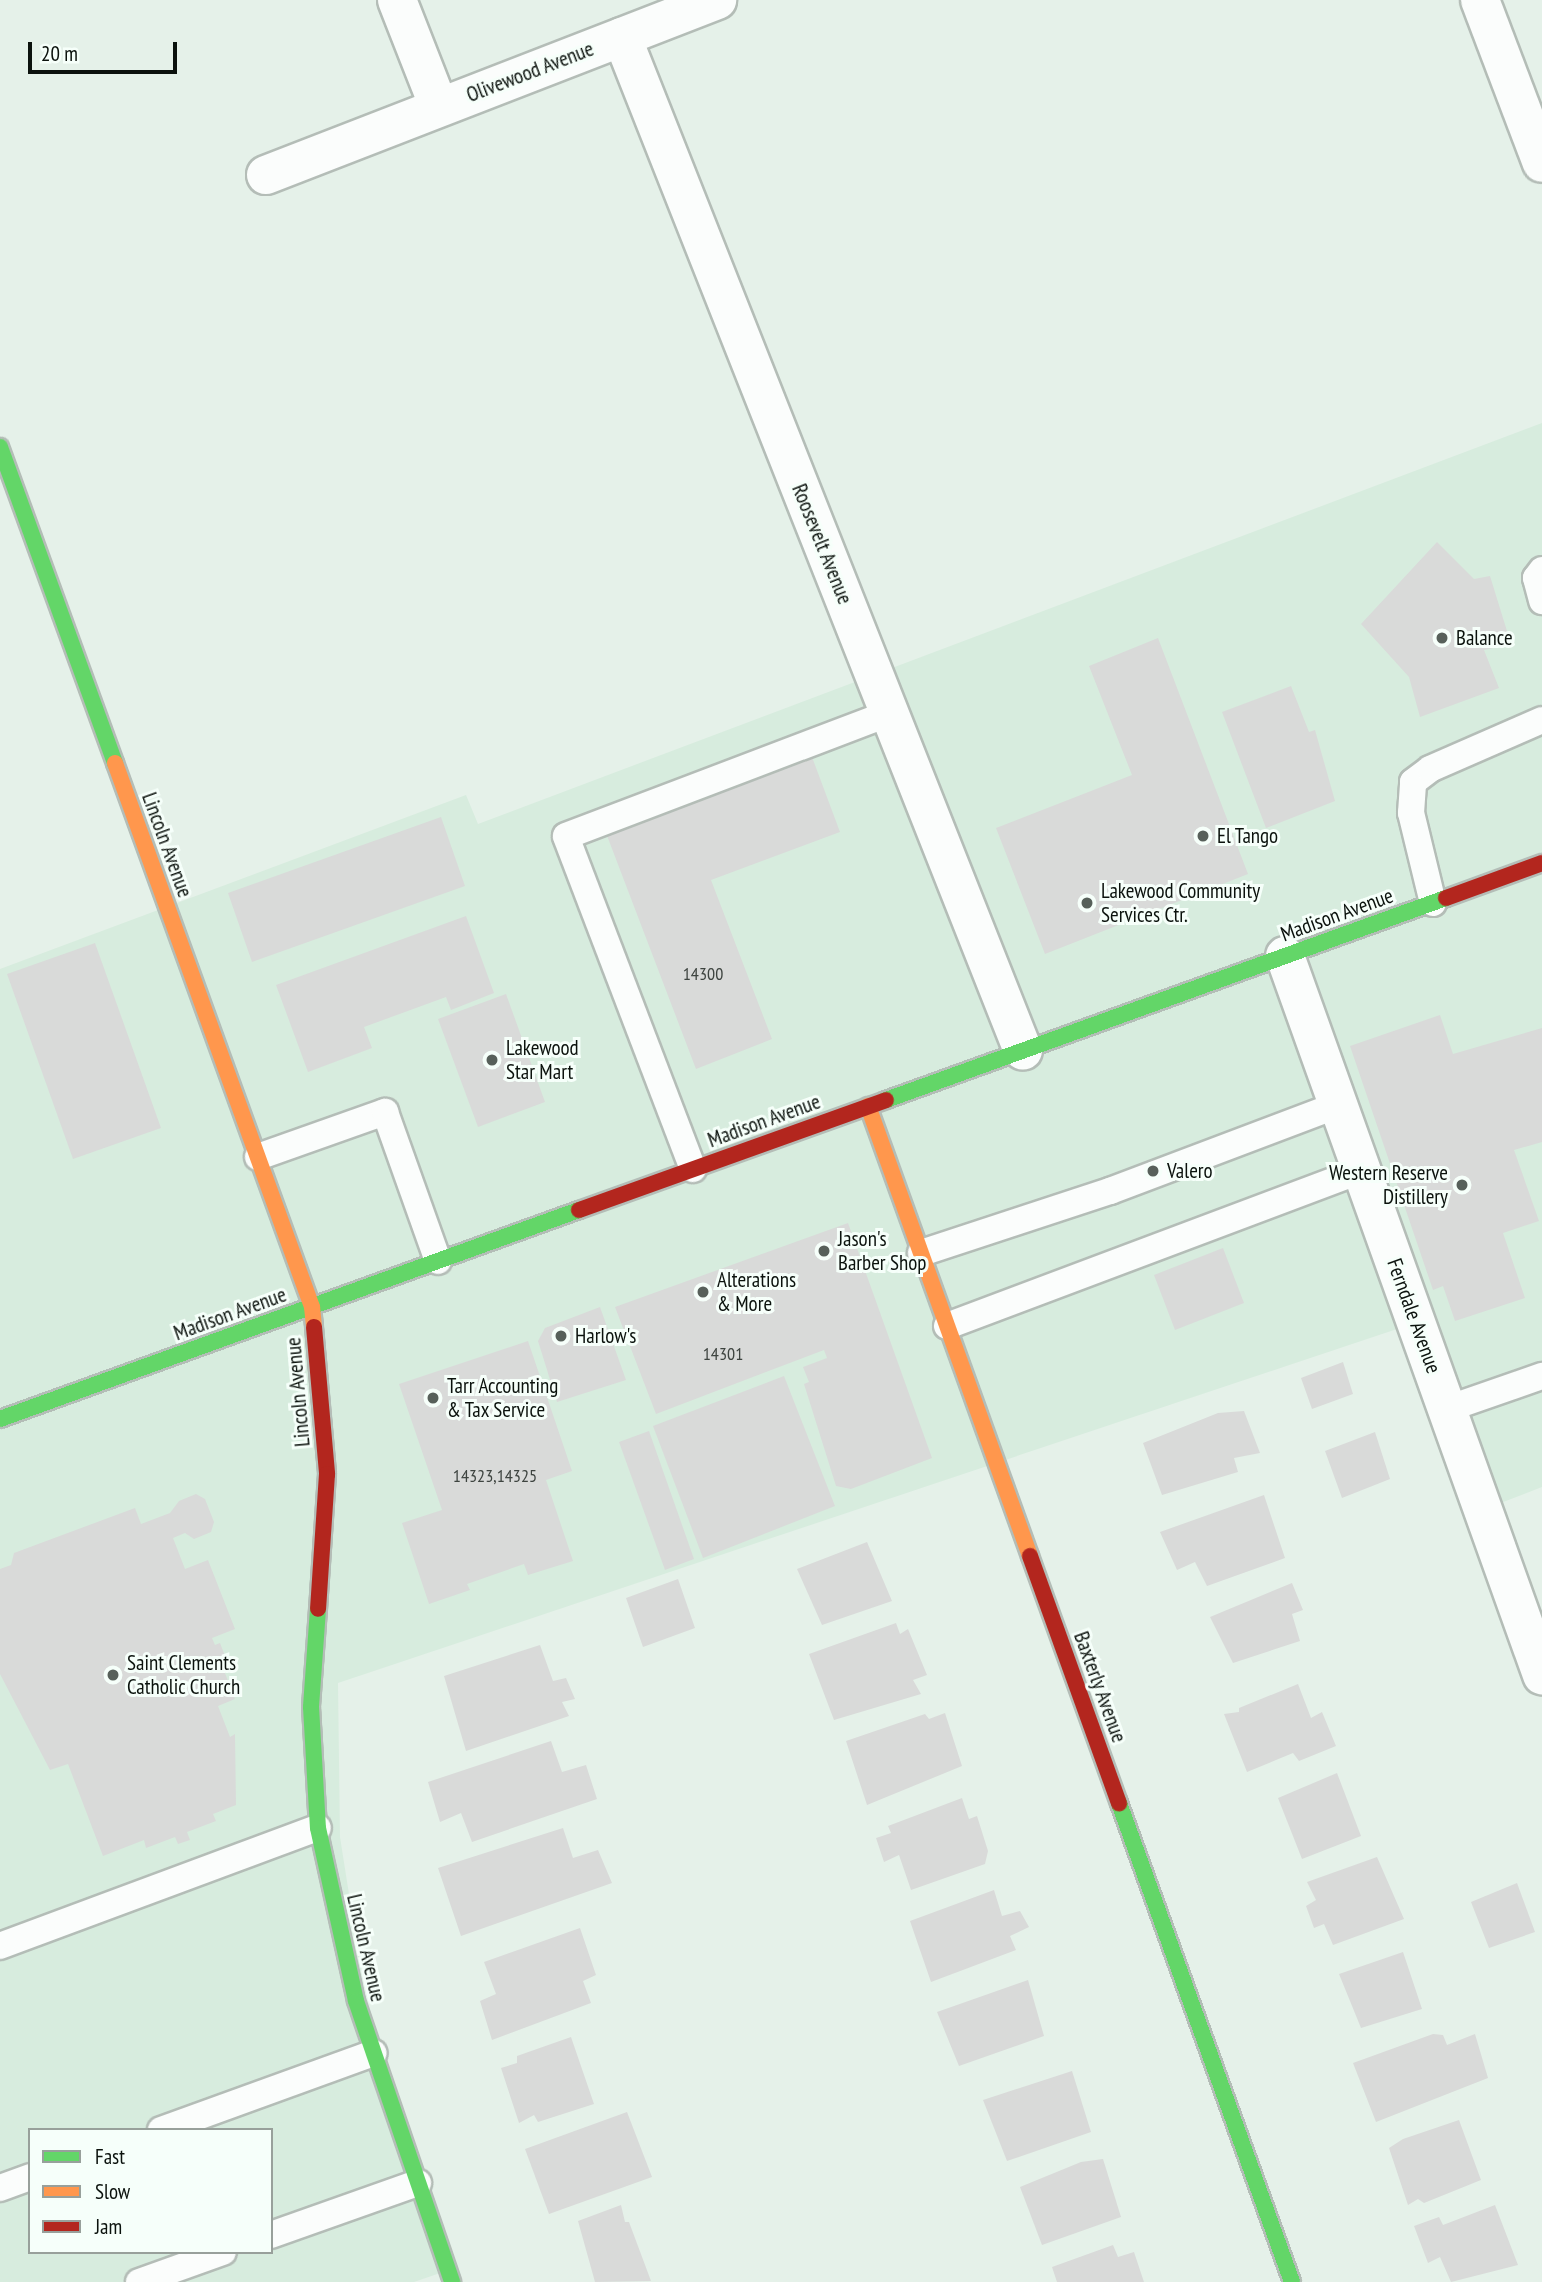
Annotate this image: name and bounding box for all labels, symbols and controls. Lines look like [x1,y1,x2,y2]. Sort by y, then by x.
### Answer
scale bar [32,28,180,72]
street label: Olivewood Avenue [463,36,597,108]
text: 20 m [41,40,78,67]
street label: Roosevelt Avenue [786,480,858,608]
place label: Balance [1456,625,1513,651]
marker: Balance [1434,630,1450,646]
street label: Lincoln Avenue [136,789,198,901]
place label: El Tango [1217,823,1279,849]
marker: El Tango [1195,828,1211,844]
place label: Lakewood Community Services Ctr. [1101,878,1260,928]
street label: Madison Avenue [1277,883,1397,947]
marker: Lakewood Community Services Ctr. [1079,895,1095,911]
house number: 14300 [683,963,723,985]
place label: Lakewood Star Mart [506,1035,579,1085]
marker: Lakewood Star Mart [484,1052,500,1068]
street label: Madison Avenue [704,1089,824,1153]
place label: Valero [1167,1158,1213,1184]
place label: Western Reserve Distillery [1329,1160,1448,1210]
marker: Valero [1145,1163,1161,1179]
marker: Western Reserve Distillery [1454,1177,1470,1193]
place label: Jason's Barber Shop [838,1226,926,1276]
marker: Jason's Barber Shop [816,1243,832,1259]
street label: Ferndale Avenue [1381,1255,1447,1377]
place label: Alterations & More [717,1267,796,1317]
street label: Madison Avenue [170,1282,290,1346]
marker: Alterations & More [695,1284,711,1300]
place label: Harlow's [575,1323,636,1349]
marker: Harlow's [553,1328,569,1344]
street label: Lincoln Avenue [281,1336,315,1448]
house number: 14301 [703,1343,743,1365]
place label: Tarr Accounting & Tax Service [447,1373,559,1423]
marker: Tarr Accounting & Tax Service [425,1390,441,1406]
house number: 14323,14325 [453,1465,537,1487]
street label: Baxterly Avenue [1068,1628,1132,1746]
place label: Saint Clements Catholic Church [127,1650,241,1700]
marker: Saint Clements Catholic Church [105,1667,121,1683]
street label: Lincoln Avenue [341,1891,391,2005]
legend [28,2128,273,2254]
text: Fast [95,2143,125,2170]
text: Slow [95,2178,130,2205]
text: Jam [95,2213,122,2240]

